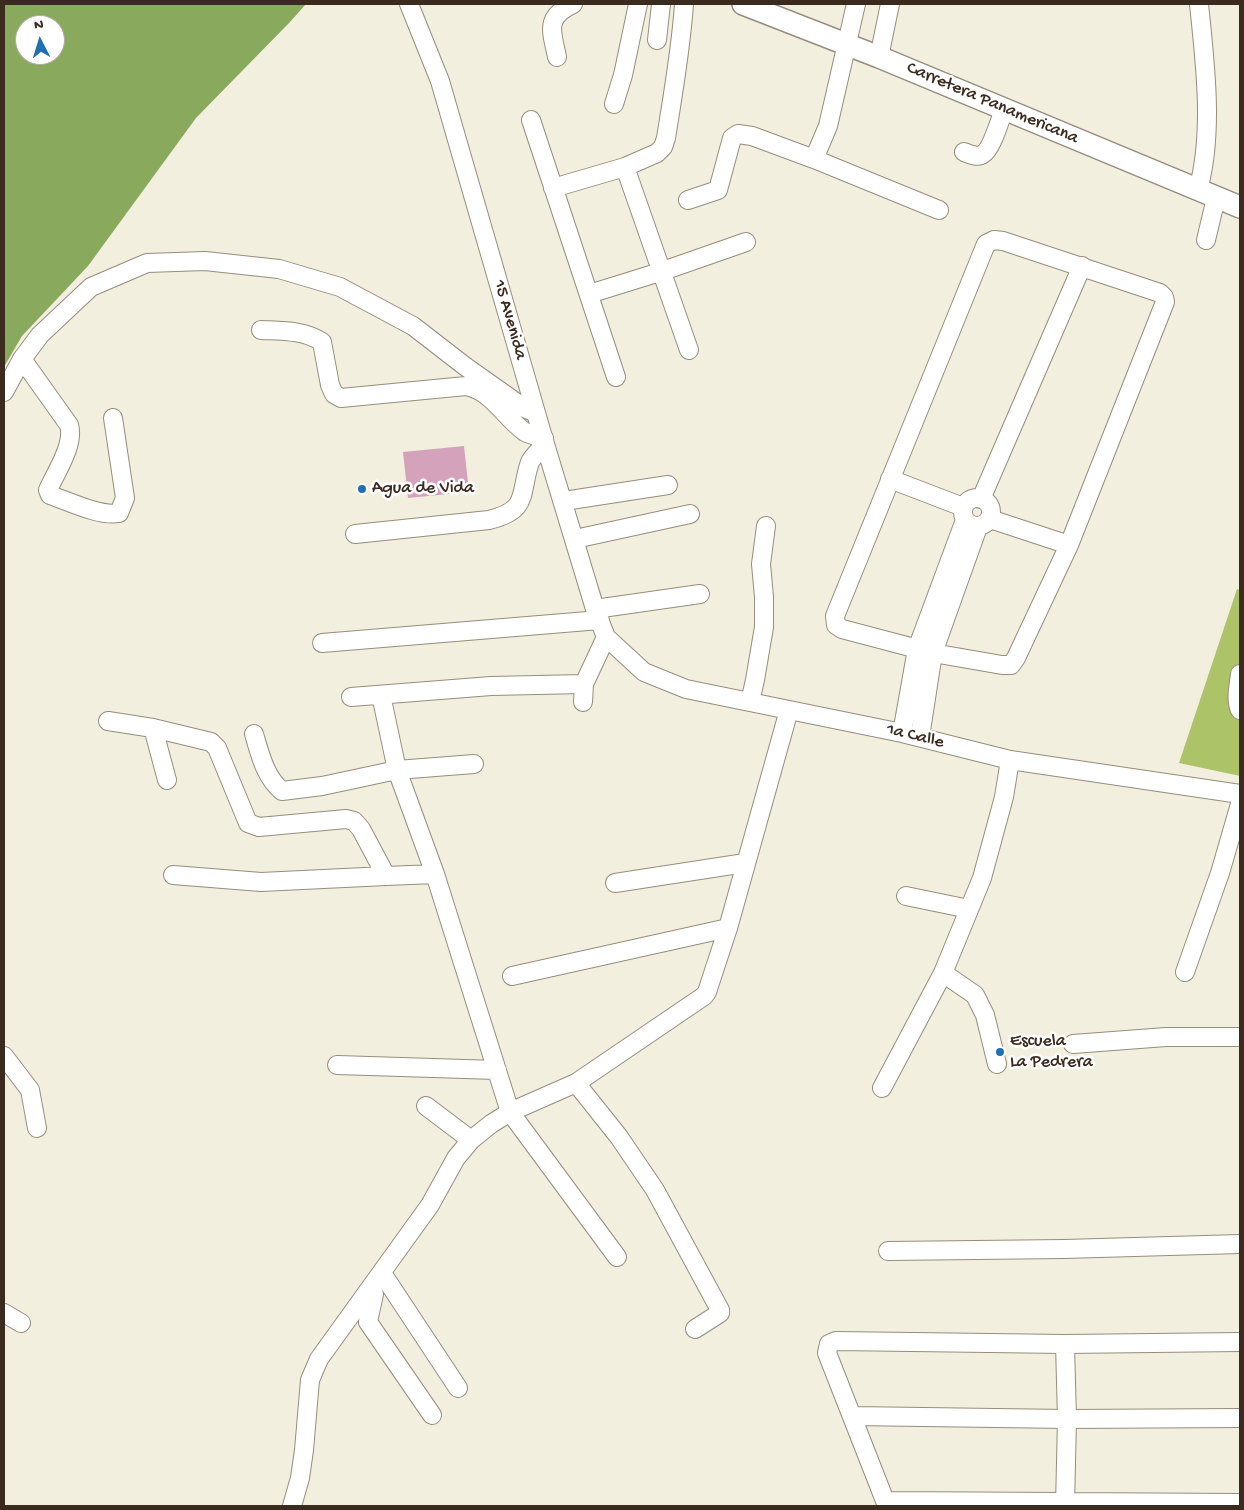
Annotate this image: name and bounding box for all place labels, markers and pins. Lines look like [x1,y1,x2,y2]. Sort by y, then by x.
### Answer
place label: Agua de Vida [372,478,474,500]
marker: Agua de Vida [356,483,368,495]
place label: Escuela La Pedrera [1010,1031,1093,1074]
marker: Escuela La Pedrera [994,1046,1006,1058]

